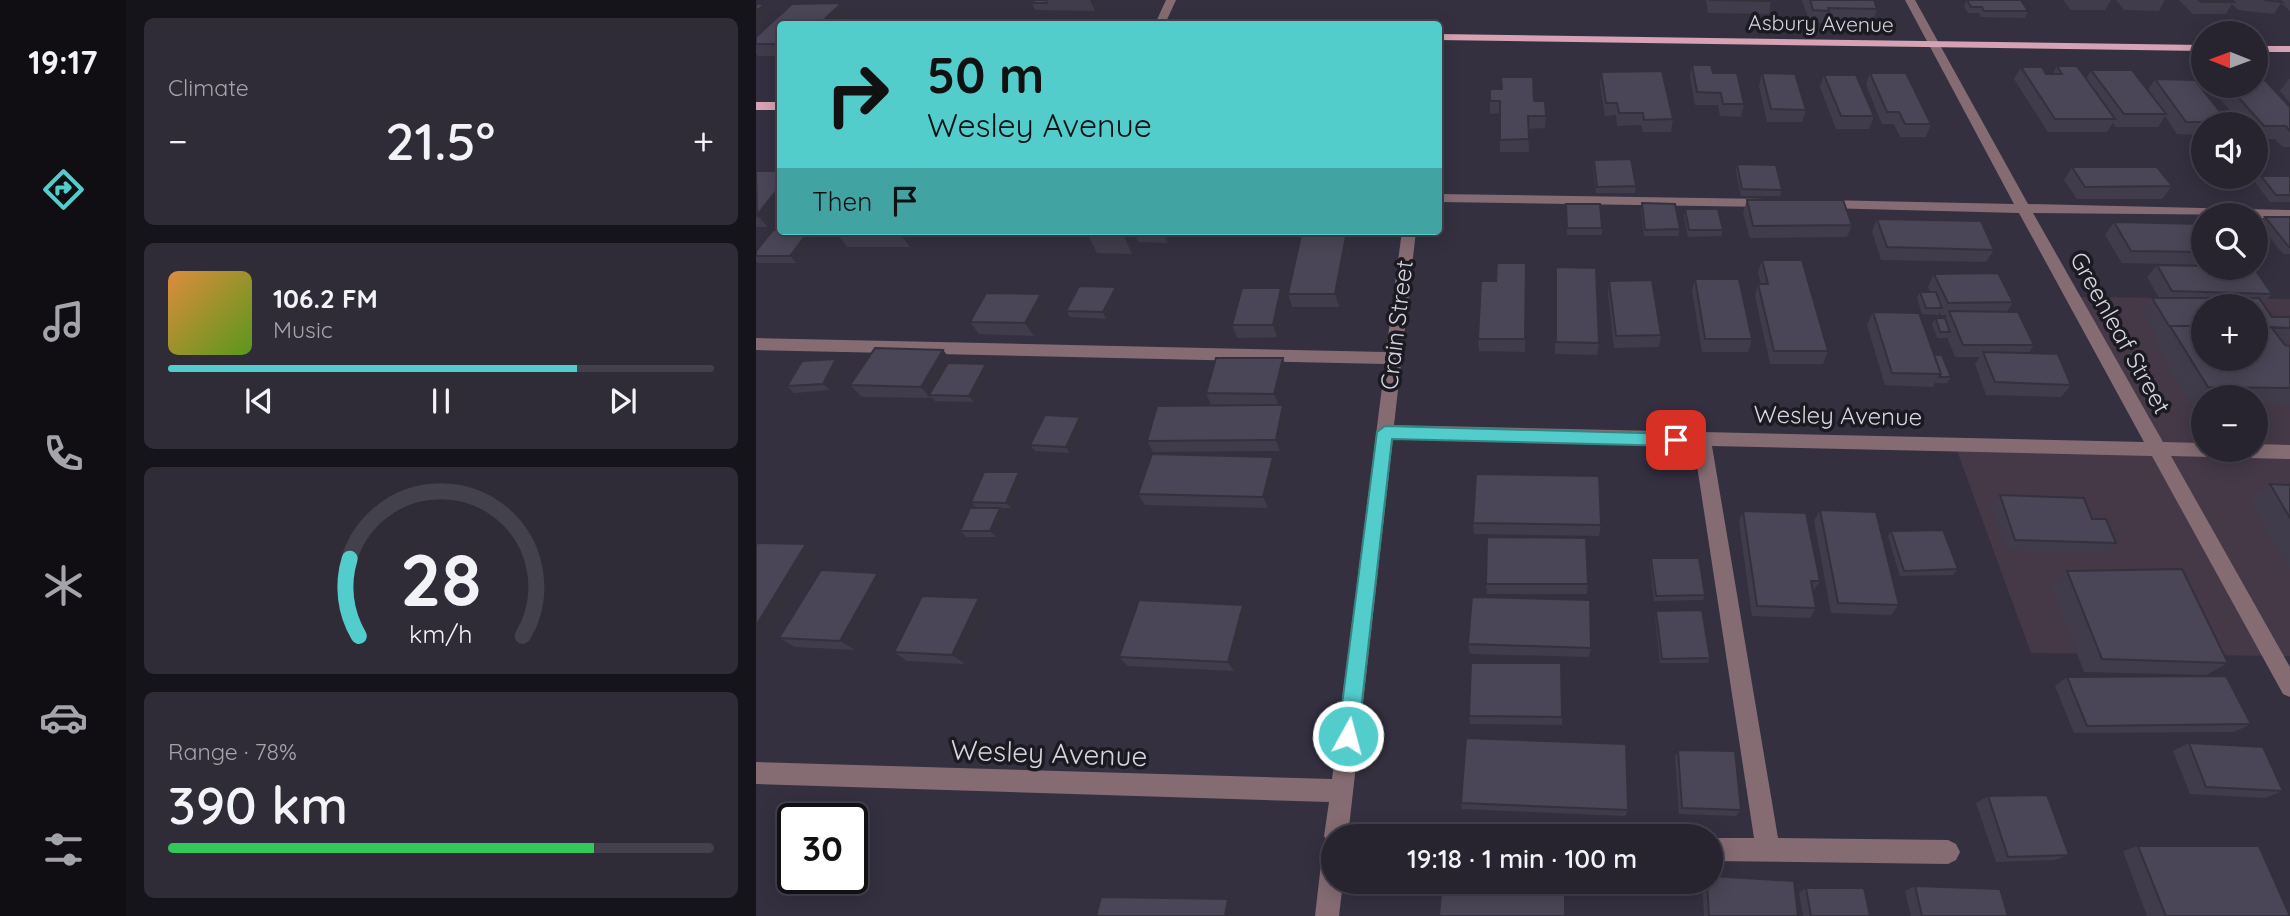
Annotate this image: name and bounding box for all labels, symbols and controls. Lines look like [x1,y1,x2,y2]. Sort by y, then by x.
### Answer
street label: Asbury Avenue [1748,9,1894,37]
north arrow [2191,21,2268,98]
map controls [2191,21,2268,462]
text: 19:17 [28,42,98,82]
text: 50 m [927,44,1044,105]
icon: right [812,49,903,140]
text: Climate [168,73,249,102]
text: Wesley Avenue [927,105,1152,145]
text: 21.5° [385,108,495,173]
button: sound [2191,112,2268,189]
text: − [168,117,188,165]
text: + [693,117,714,165]
icon: directions [39,165,88,214]
icon: arrive [886,182,924,220]
text: Then [812,185,872,218]
button: search [2191,203,2268,280]
street label: Greenleaf Street [2064,246,2178,419]
street label: Crain Street [1373,258,1419,391]
text: 106.2 FM [273,282,378,315]
button: + [2191,294,2268,371]
icon: music [39,297,88,346]
text: Music [273,315,333,344]
icon: previous [240,382,278,420]
icon: pause [422,382,460,420]
icon: next [604,382,642,420]
button: − [2191,385,2268,462]
street label: Wesley Avenue [1753,399,1923,431]
pin [1646,410,1706,470]
icon: arrive [1657,421,1695,459]
icon: phone [39,429,88,478]
text: 28 [400,534,482,625]
icon: climate [39,561,88,610]
text: km/h [409,618,473,649]
icon: car [39,693,88,742]
position arrow [1311,699,1385,773]
street label: Wesley Avenue [950,732,1148,773]
text: Range · 78% [168,737,297,766]
text: 390 km [168,772,348,837]
speed limit sign: 30 [777,803,868,894]
icon: filters [39,825,88,874]
text: 19:18 · 1 min · 100 m [1407,842,1637,875]

